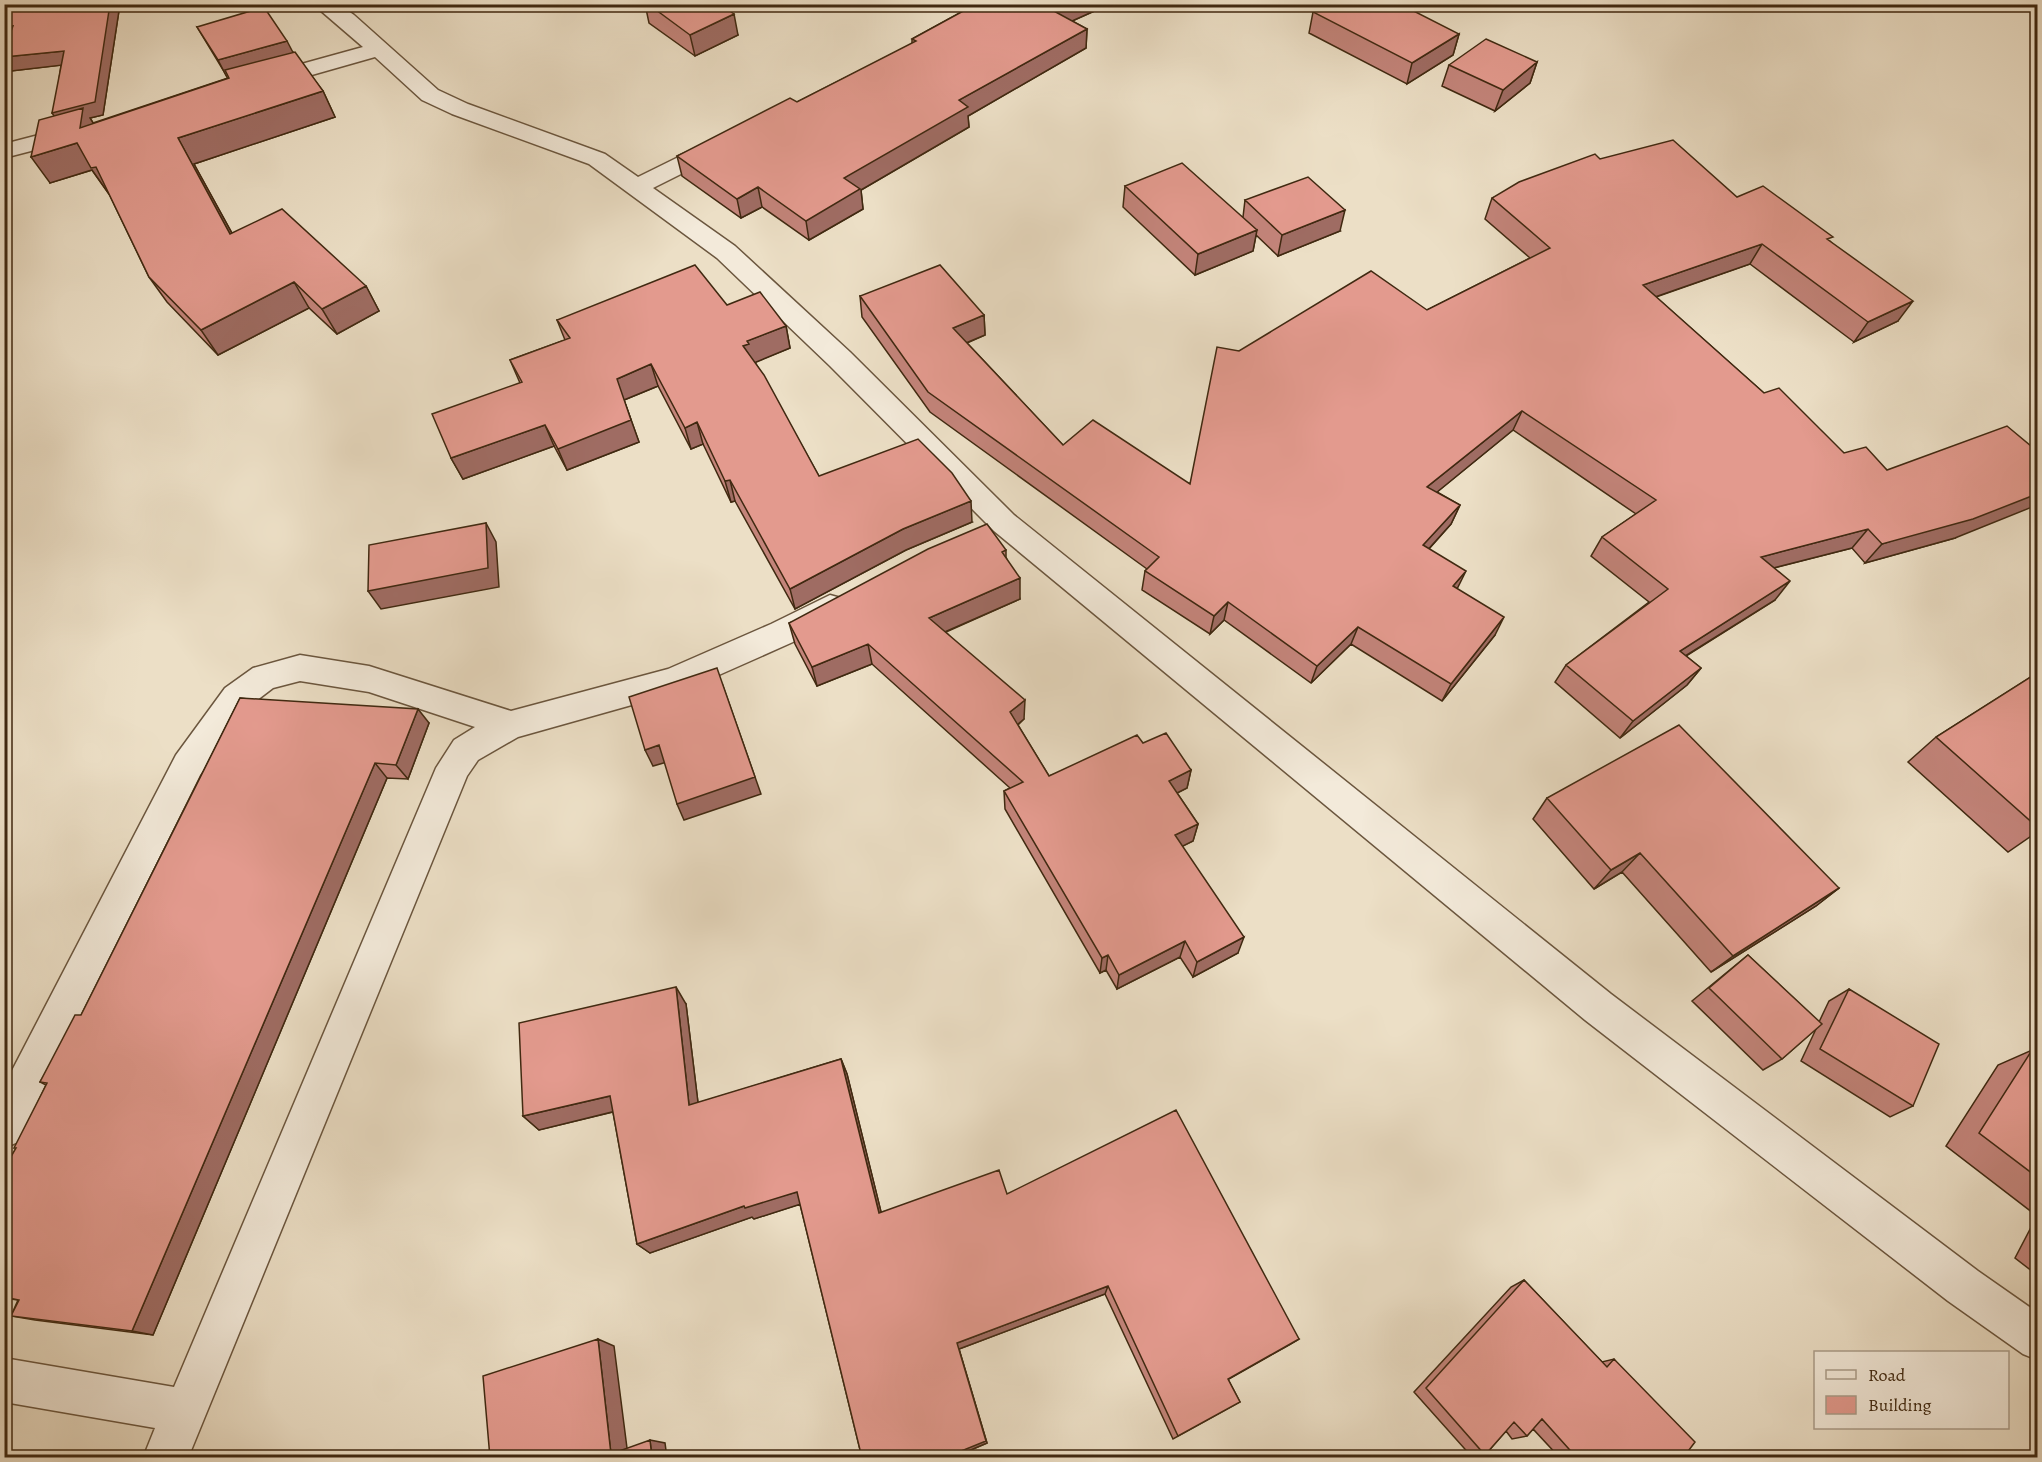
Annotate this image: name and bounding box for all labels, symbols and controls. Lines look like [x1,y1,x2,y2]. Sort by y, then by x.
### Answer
legend [1814,1351,2009,1429]
text: Road [1868,1363,1906,1387]
text: Building [1868,1393,1932,1417]

